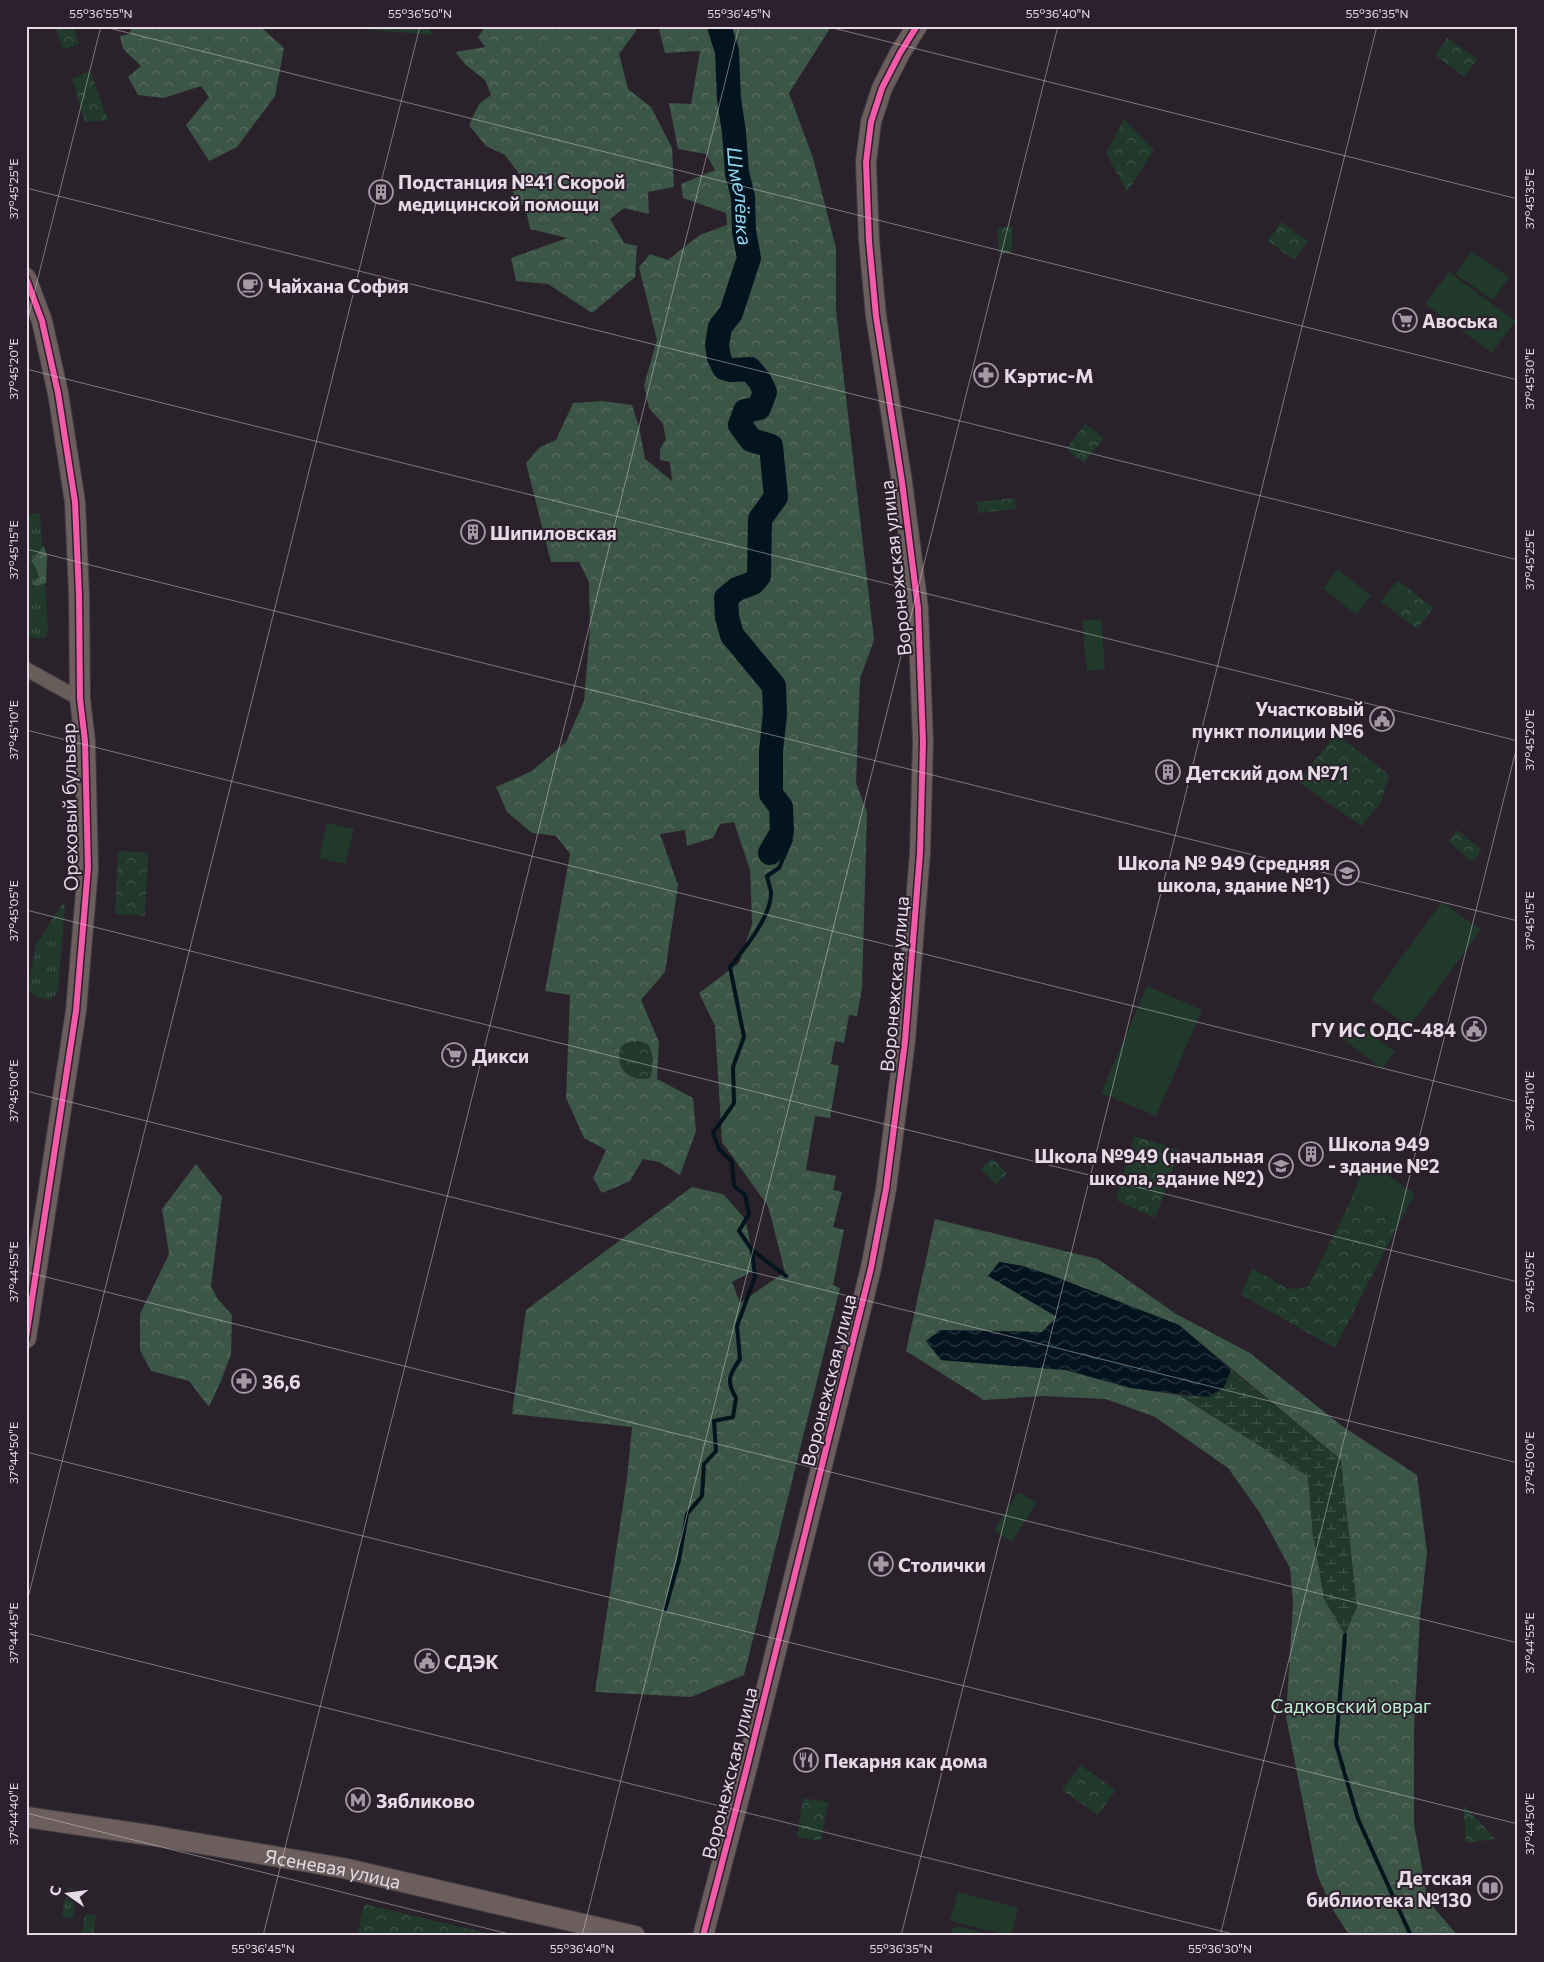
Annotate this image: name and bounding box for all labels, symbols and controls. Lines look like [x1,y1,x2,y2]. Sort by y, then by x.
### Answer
text: 55°36'55"N [69,6,133,20]
text: 55°36'50"N [388,6,452,20]
text: 55°36'45"N [707,6,771,20]
text: 55°36'40"N [1026,6,1090,20]
text: 55°36'35"N [1345,6,1409,20]
water label: Шмелёвка [723,146,758,247]
text: 37°45'25"E [6,159,20,219]
text: 37°45'35"E [1522,169,1536,229]
place label: Подстанция №41 Скорой медицинской помощи [398,170,625,215]
building icon: Подстанция №41 Скорой медицинской помощи [368,179,394,205]
cafe icon: Чайхана София [237,272,263,298]
place label: Чайхана София [268,274,409,297]
supermarket icon: Авоська [1392,307,1418,333]
place label: Авоська [1422,309,1498,332]
text: 37°45'20"E [6,338,20,400]
text: 37°45'30"E [1522,348,1536,410]
pharmacy icon: Кэртис-М [973,362,999,388]
place label: Кэртис-М [1004,364,1094,387]
street label: Воронежская улица [874,479,916,657]
building icon: Шипиловская [460,519,486,545]
text: 37°45'15"E [6,521,20,580]
place label: Шипиловская [490,521,617,544]
text: 37°45'25"E [1522,530,1536,590]
place label: Участковый пункт полиции №6 [1192,697,1364,742]
text: 37°45'10"E [6,700,20,760]
public building icon: Участковый пункт полиции №6 [1369,706,1395,732]
text: 37°45'20"E [1522,709,1536,771]
street label: Ореховый бульвар [56,723,82,891]
building icon: Детский дом №71 [1155,759,1181,785]
place label: Детский дом №71 [1186,761,1348,784]
place label: Школа № 949 (средняя школа, здание №1) [1118,851,1330,896]
school or university icon: Школа № 949 (средняя школа, здание №1) [1334,860,1360,886]
text: 37°45'05"E [6,880,20,942]
text: 37°45'15"E [1522,892,1536,951]
street label: Воронежская улица [875,895,913,1073]
public building icon: ГУ ИС ОДС-484 [1461,1016,1487,1042]
place label: ГУ ИС ОДС-484 [1311,1018,1456,1041]
supermarket icon: Дикси [441,1042,467,1068]
place label: Дикси [472,1044,529,1067]
text: 37°45'00"E [6,1060,20,1122]
text: 37°45'10"E [1522,1071,1536,1131]
place label: Школа 949 - здание №2 [1328,1132,1440,1177]
building icon: Школа 949 - здание №2 [1298,1141,1324,1167]
place label: Школа №949 (начальная школа, здание №2) [1034,1144,1264,1189]
school or university icon: Школа №949 (начальная школа, здание №2) [1268,1153,1294,1179]
text: 37°44'55"E [6,1241,20,1303]
text: 37°45'05"E [1522,1251,1536,1313]
street label: Воронежская улица [795,1292,861,1468]
pharmacy icon: 36,6 [231,1368,257,1394]
place label: 36,6 [262,1370,301,1393]
text: 37°44'50"E [6,1422,20,1484]
text: 37°45'00"E [1522,1432,1536,1494]
pharmacy icon: Столички [868,1551,894,1577]
place label: Столички [898,1553,986,1576]
text: 37°44'45"E [6,1602,20,1664]
text: 37°44'55"E [1522,1612,1536,1674]
public building icon: СДЭК [414,1648,440,1674]
place label: СДЭК [444,1650,499,1673]
street label: Воронежская улица [696,1685,762,1861]
park label: Садковский овраг [1271,1694,1431,1717]
restaurant icon: Пекарня как дома [793,1747,819,1773]
place label: Пекарня как дома [824,1749,987,1772]
text: 37°44'40"E [6,1783,20,1845]
metro station icon: Зябликово [345,1787,371,1813]
place label: Зябликово [376,1789,475,1812]
text: 37°44'50"E [1522,1793,1536,1855]
street label: Ясеневая улица [263,1843,403,1893]
place label: Детская библиотека №130 [1306,1866,1472,1911]
north arrow [42,1870,92,1920]
library icon: Детская библиотека №130 [1477,1875,1503,1901]
text: С [45,1884,64,1897]
text: 55°36'45"N [231,1941,295,1955]
text: 55°36'40"N [550,1941,614,1955]
text: 55°36'35"N [869,1941,933,1955]
text: 55°36'30"N [1188,1941,1252,1955]

